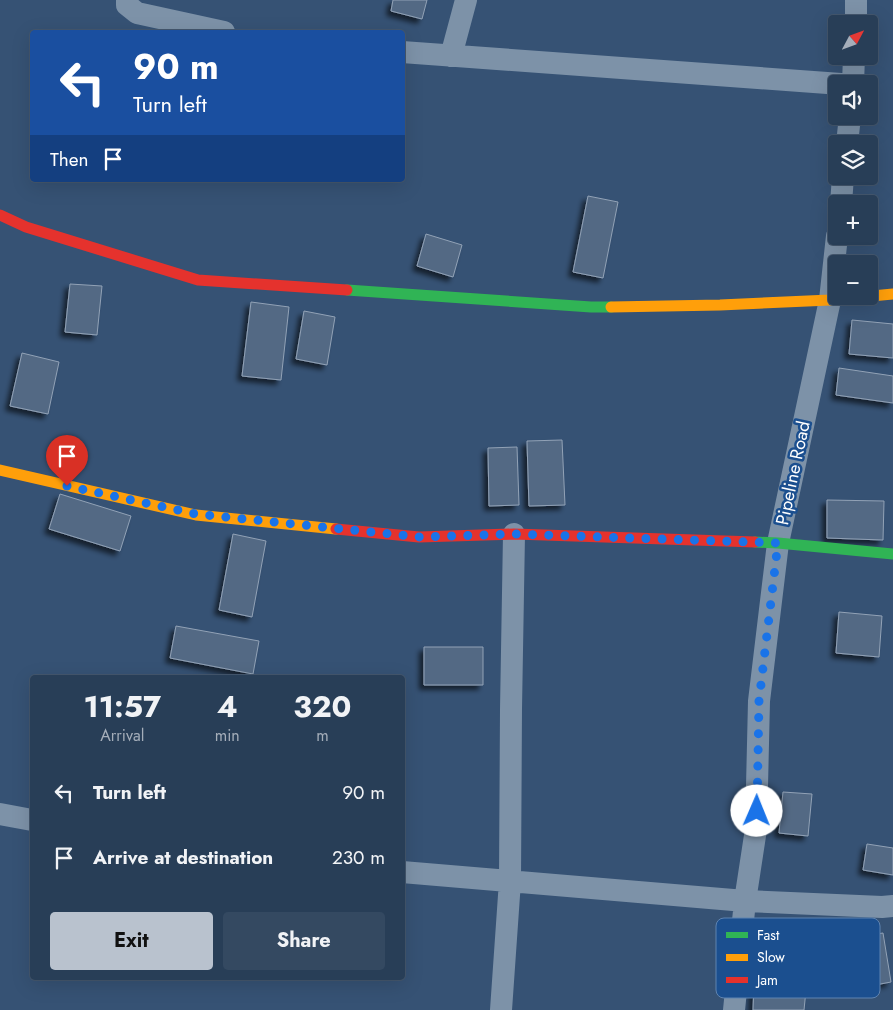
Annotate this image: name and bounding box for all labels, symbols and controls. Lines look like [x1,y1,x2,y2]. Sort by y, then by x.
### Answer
north arrow [828,15,878,65]
map controls [828,15,878,305]
text: 90 m [133,42,219,92]
icon: left [50,50,115,115]
button: sound [828,75,878,125]
text: Turn left [133,88,207,120]
button: layers [828,135,878,185]
icon: arrive [99,145,127,173]
text: Then [50,146,89,173]
button: + [828,195,878,245]
button: − [828,255,878,305]
street label: Pipeline Road [769,419,817,527]
pin [46,435,88,486]
icon: arrive [53,442,81,470]
text: 11:57 [84,685,161,728]
text: 4 [217,685,238,728]
text: 320 [293,685,351,728]
text: Arrival [100,724,144,747]
text: min [215,724,240,747]
text: m [316,724,329,747]
icon: left [50,779,78,807]
text: Turn left [93,779,166,806]
text: 90 m [342,779,385,806]
position arrow [730,784,782,836]
icon: arrive [50,844,78,872]
text: Arrive at destination [93,844,273,871]
text: 230 m [332,844,385,871]
button: Exit [50,912,213,970]
button: Share [223,912,385,970]
legend [716,918,880,998]
text: Fast [757,925,780,945]
text: Slow [757,947,785,967]
text: Jam [755,970,778,990]

